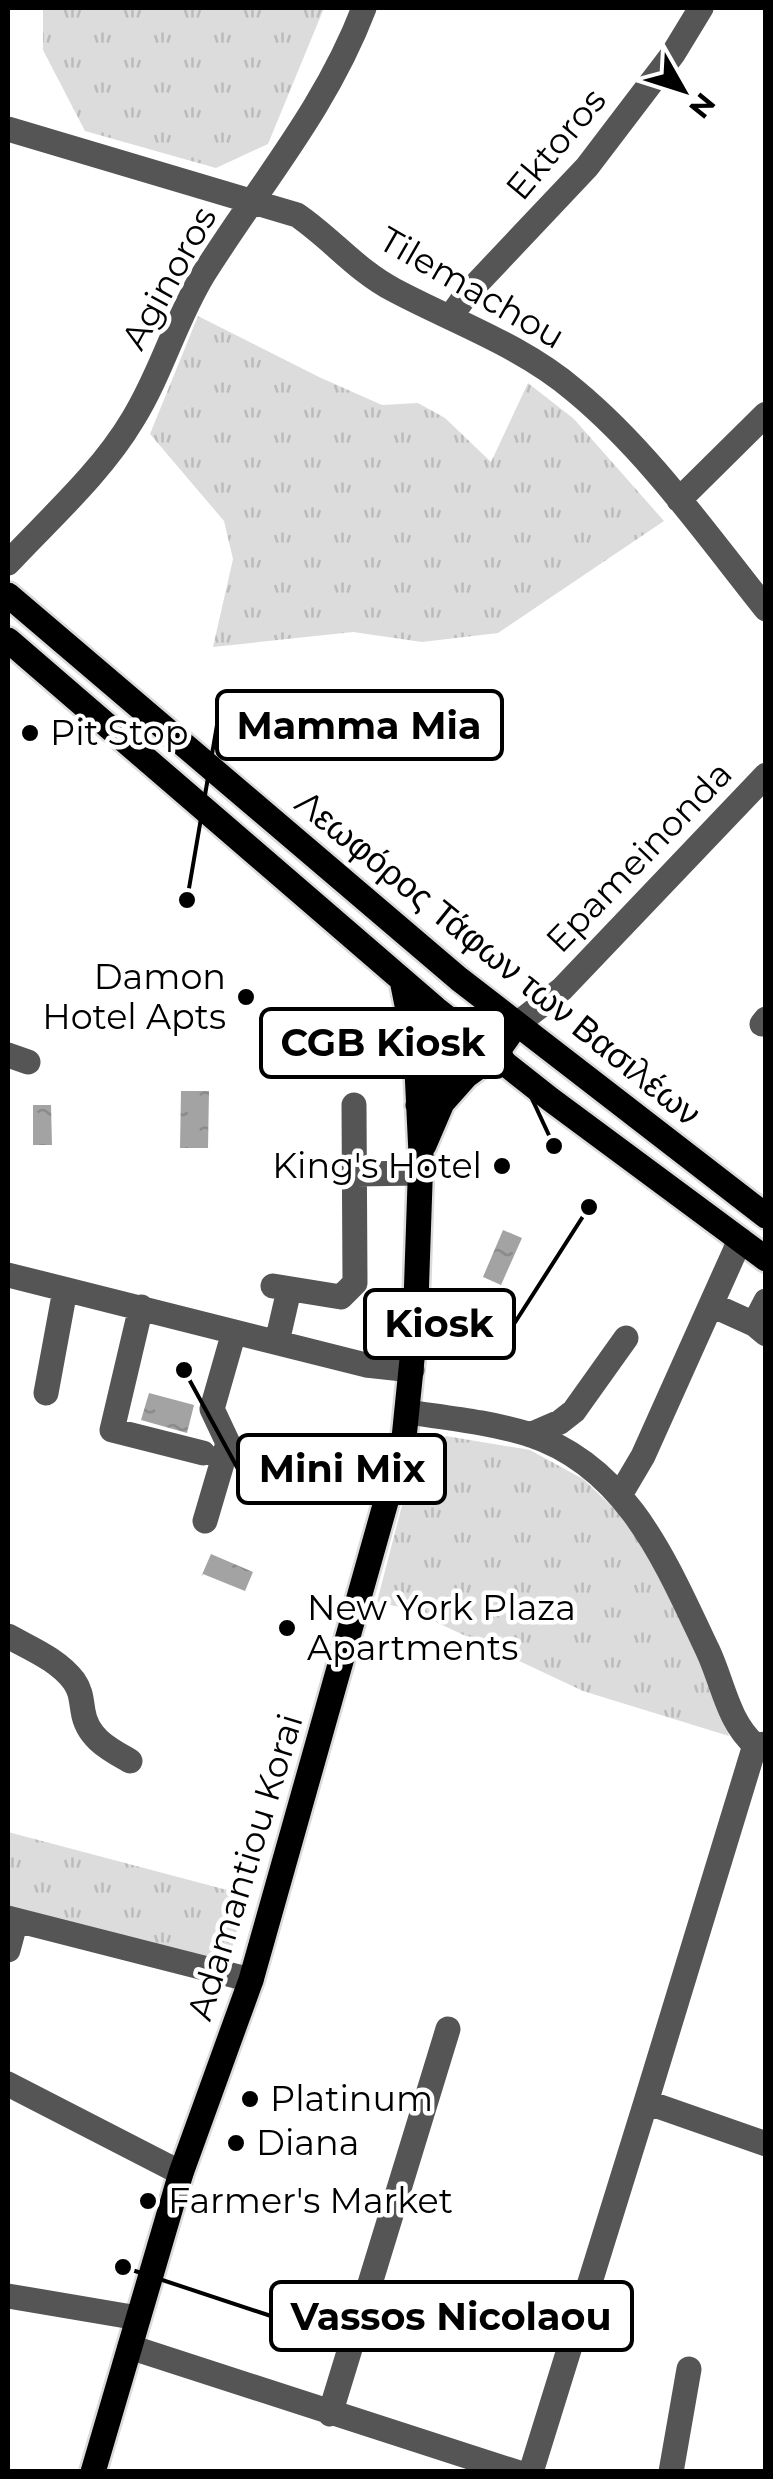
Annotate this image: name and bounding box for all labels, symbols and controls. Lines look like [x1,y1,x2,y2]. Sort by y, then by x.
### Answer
north arrow [633,40,733,140]
street label: Ektoros [497,79,615,208]
text: N [682,86,723,125]
street label: Aginoros [112,199,225,357]
street label: Tilemachou [372,217,572,358]
callout: Mamma Mia [217,691,502,759]
text: Mamma Mia [237,702,481,749]
place label: Pit Stop [50,711,188,754]
marker: Pit Stop [19,722,41,744]
street label: Epameinonda [537,752,741,961]
street label: Λεωφόρος Τάφων των Βασιλέων [287,781,710,1135]
place label: Damon Hotel Apts [42,955,226,1038]
marker: Damon Hotel Apts [235,986,257,1008]
callout: CGB Kiosk [261,1009,506,1077]
text: CGB Kiosk [281,1019,487,1066]
place label: King's Hotel [272,1144,482,1187]
marker: King's Hotel [491,1155,513,1177]
callout: Kiosk [365,1290,514,1358]
text: Kiosk [384,1300,495,1347]
callout: Mini Mix [238,1435,445,1503]
text: Mini Mix [259,1445,426,1492]
place label: New York Plaza Apartments [307,1586,576,1669]
marker: New York Plaza Apartments [276,1617,298,1639]
street label: Adamantiou Korai [178,1709,312,2025]
place label: Platinum [270,2077,433,2120]
marker: Platinum [239,2088,261,2110]
place label: Diana [256,2121,359,2164]
marker: Diana [225,2132,247,2154]
place label: Farmer's Market [168,2179,453,2222]
marker: Farmer's Market [137,2190,159,2212]
callout: Vassos Nicolaou [271,2282,632,2350]
text: Vassos Nicolaou [289,2293,612,2340]

